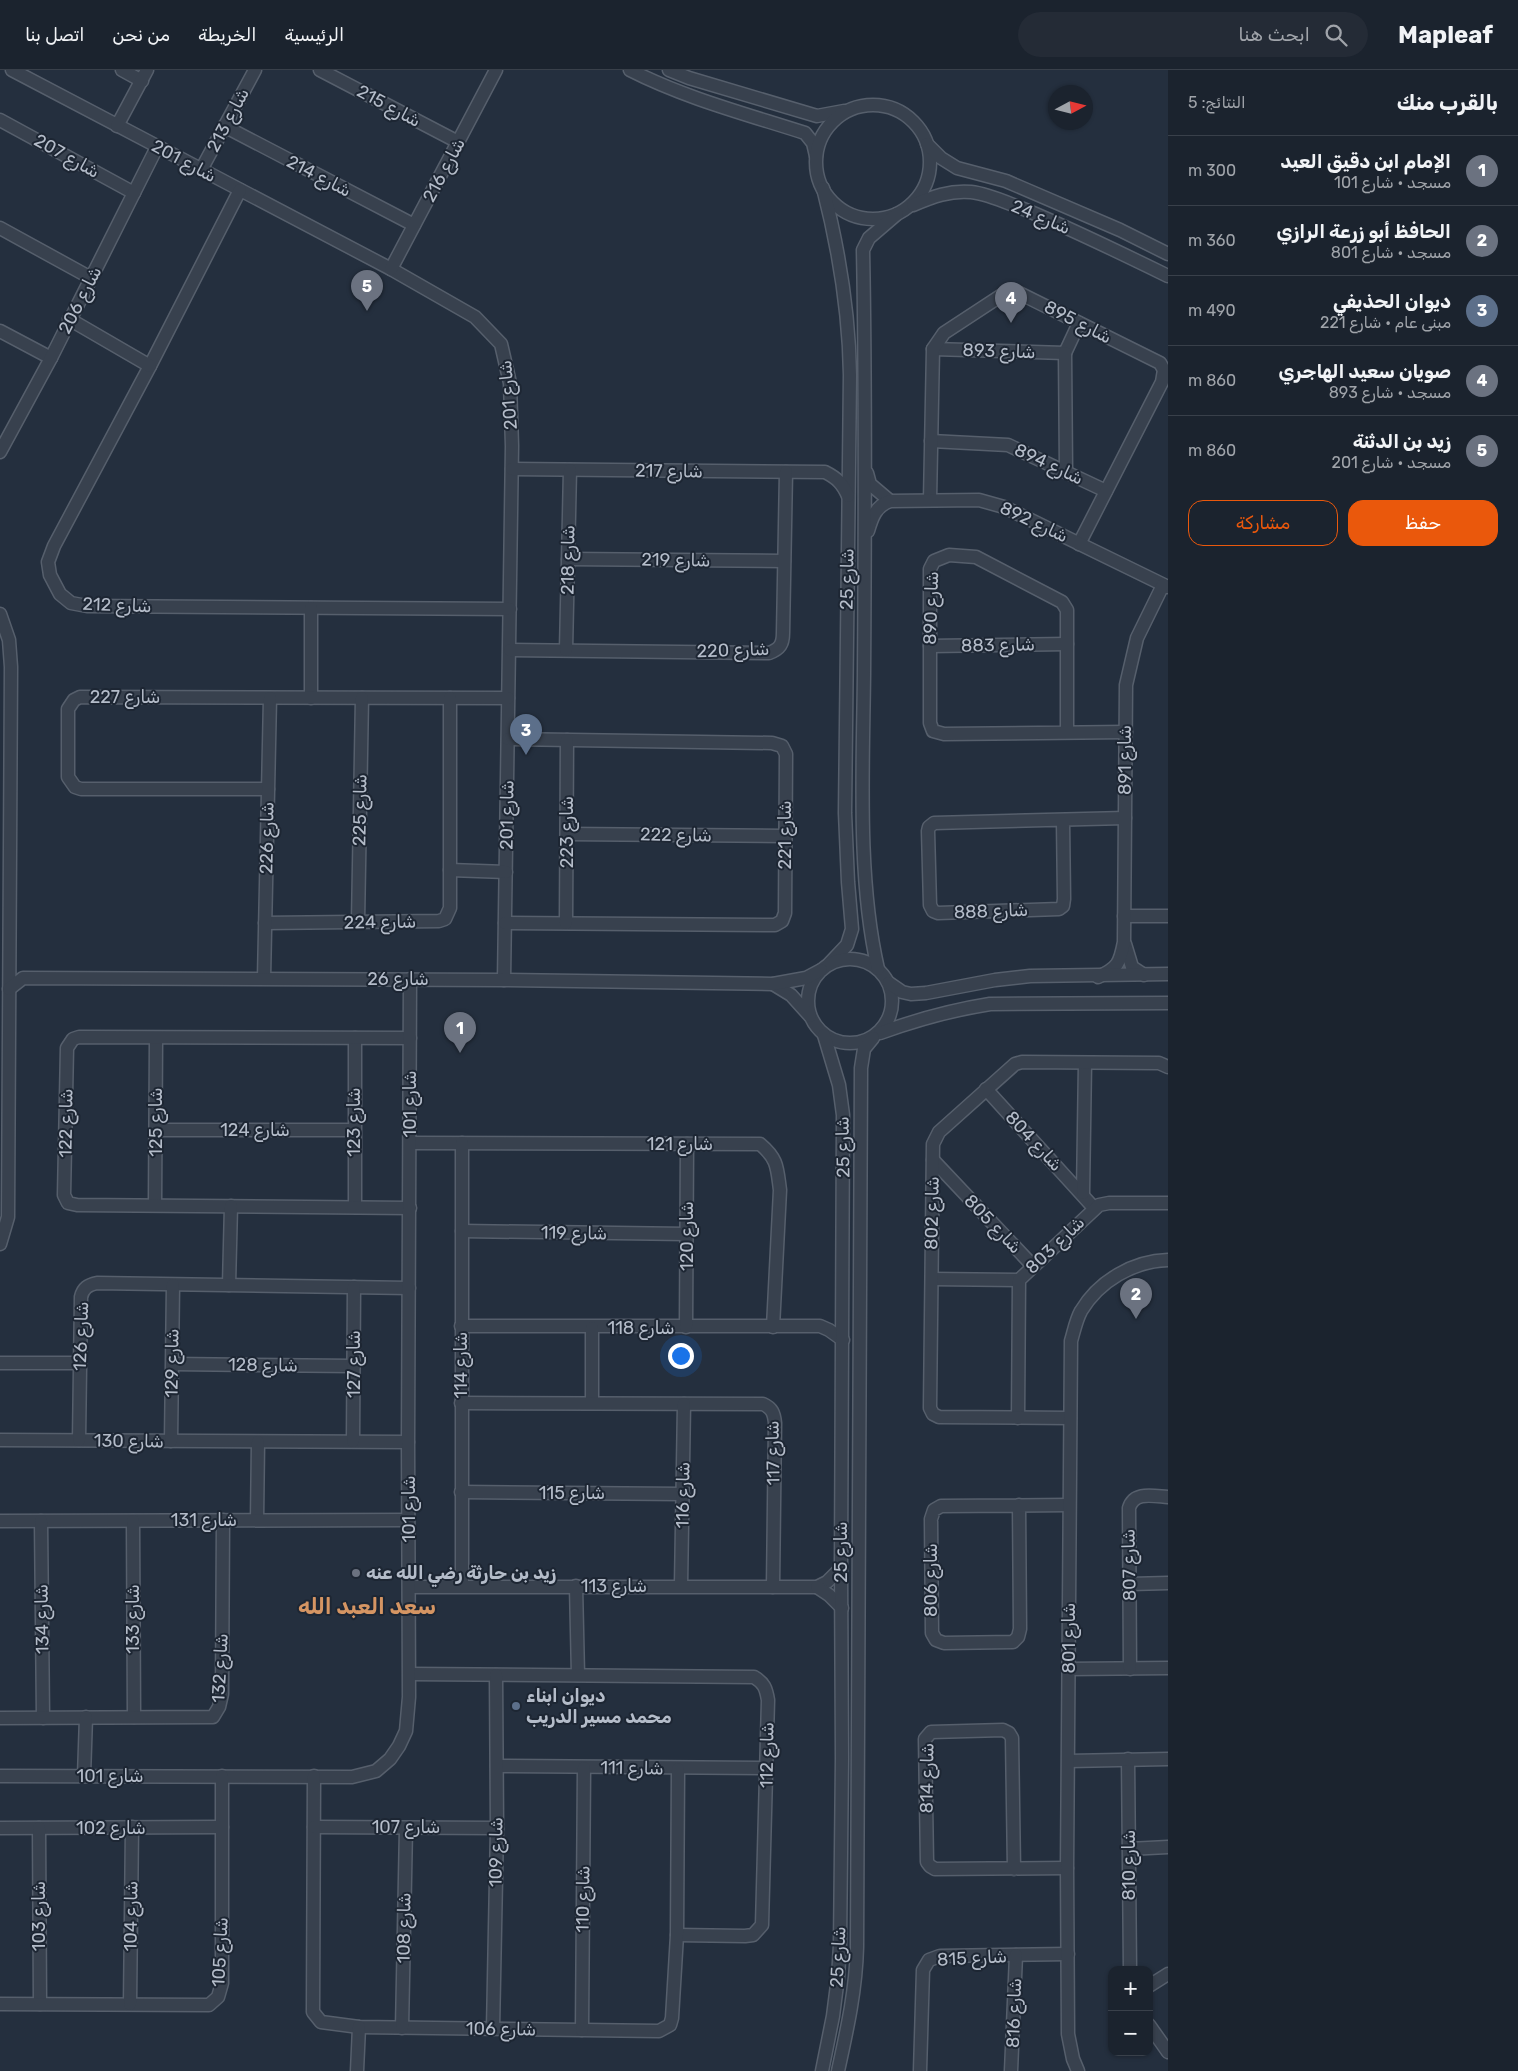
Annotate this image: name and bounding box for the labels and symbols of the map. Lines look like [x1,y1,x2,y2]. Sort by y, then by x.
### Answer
street label: شارع 215 [353,80,425,133]
street label: شارع 213 [202,84,255,156]
north arrow [1048,85,1093,130]
street label: شارع 207 [30,129,104,184]
street label: شارع 216 [418,134,471,206]
street label: شارع 201 [147,135,220,188]
street label: شارع 214 [282,150,355,203]
street label: شارع 24 [1008,195,1074,240]
street label: شارع 206 [54,262,107,338]
pin: 5 [351,270,383,311]
pin: 4 [995,282,1027,323]
street label: شارع 895 [1040,296,1116,349]
street label: شارع 893 [962,339,1036,364]
street label: شارع 201 [494,359,523,431]
street label: شارع 894 [1011,438,1087,490]
street label: شارع 217 [635,459,703,484]
street label: شارع 892 [996,497,1072,548]
street label: شارع 218 [556,525,581,595]
street label: شارع 219 [641,548,711,573]
street label: شارع 25 [835,548,860,610]
street label: شارع 890 [919,571,944,645]
street label: شارع 212 [82,593,152,618]
street label: شارع 883 [961,633,1035,658]
street label: شارع 220 [696,638,770,663]
street label: شارع 227 [90,686,160,709]
pin: 3 [510,714,542,755]
street label: شارع 891 [1114,725,1137,795]
street label: شارع 225 [348,774,373,846]
street label: شارع 201 [495,780,520,850]
street label: شارع 223 [556,796,579,868]
street label: شارع 221 [774,800,797,870]
street label: شارع 226 [255,802,280,874]
street label: شارع 222 [640,823,712,848]
street label: شارع 888 [953,899,1029,924]
street label: شارع 224 [344,910,417,935]
street label: شارع 26 [367,968,429,991]
pin: 1 [444,1012,476,1053]
street label: شارع 101 [399,1070,422,1138]
street label: شارع 125 [145,1087,168,1157]
street label: شارع 123 [343,1087,366,1157]
street label: شارع 122 [54,1088,79,1158]
street label: شارع 804 [1000,1106,1067,1176]
street label: شارع 25 [831,1116,856,1178]
street label: شارع 124 [220,1119,290,1142]
street label: شارع 121 [647,1133,713,1156]
street label: شارع 802 [920,1176,945,1250]
street label: شارع 805 [959,1190,1027,1259]
street label: شارع 120 [676,1201,699,1271]
street label: شارع 803 [1021,1211,1090,1279]
street label: شارع 119 [541,1221,607,1246]
pin: 2 [1120,1278,1152,1319]
street label: شارع 126 [69,1301,94,1371]
street label: شارع 118 [607,1317,675,1340]
street label: شارع 129 [160,1328,185,1398]
street label: شارع 127 [343,1330,366,1398]
street label: شارع 114 [450,1332,473,1398]
your location [668,1343,694,1369]
street label: شارع 128 [228,1353,298,1378]
street label: شارع 117 [761,1420,786,1486]
street label: شارع 130 [94,1429,164,1454]
street label: شارع 116 [671,1462,696,1528]
street label: شارع 101 [398,1475,421,1543]
street label: شارع 115 [539,1482,605,1505]
street label: شارع 131 [171,1509,237,1532]
street label: شارع 25 [830,1521,853,1583]
street label: شارع 807 [1117,1529,1142,1601]
street label: شارع 806 [920,1543,943,1617]
place label: زيد بن حارثة رضي الله عنه [366,1562,556,1587]
marker: زيد بن حارثة رضي الله عنه [350,1567,362,1579]
street label: شارع 113 [581,1575,647,1598]
street label: شارع 134 [30,1584,55,1654]
street label: شارع 133 [122,1584,145,1654]
district label: سعد العبد الله [298,1593,436,1620]
street label: شارع 801 [1058,1603,1081,1673]
street label: شارع 132 [207,1633,234,1703]
place label: ديوان ابناء محمد مسير الدريب [526,1685,672,1728]
marker: ديوان ابناء محمد مسير الدريب [510,1700,522,1712]
street label: شارع 112 [755,1722,780,1788]
street label: شارع 814 [915,1742,940,1814]
street label: شارع 111 [600,1756,664,1781]
street label: شارع 101 [76,1765,144,1788]
street label: شارع 107 [372,1816,440,1839]
street label: شارع 102 [76,1817,146,1840]
street label: شارع 109 [484,1817,509,1887]
street label: شارع 810 [1118,1830,1141,1900]
street label: شارع 110 [571,1865,596,1933]
street label: شارع 103 [28,1881,51,1951]
street label: شارع 104 [119,1881,144,1952]
street label: شارع 108 [392,1892,417,1964]
street label: شارع 105 [207,1916,234,1988]
street label: شارع 25 [825,1926,852,1988]
street label: شارع 815 [936,1945,1008,1972]
street label: شارع 816 [1002,1977,1027,2049]
street label: شارع 106 [466,2017,536,2042]

